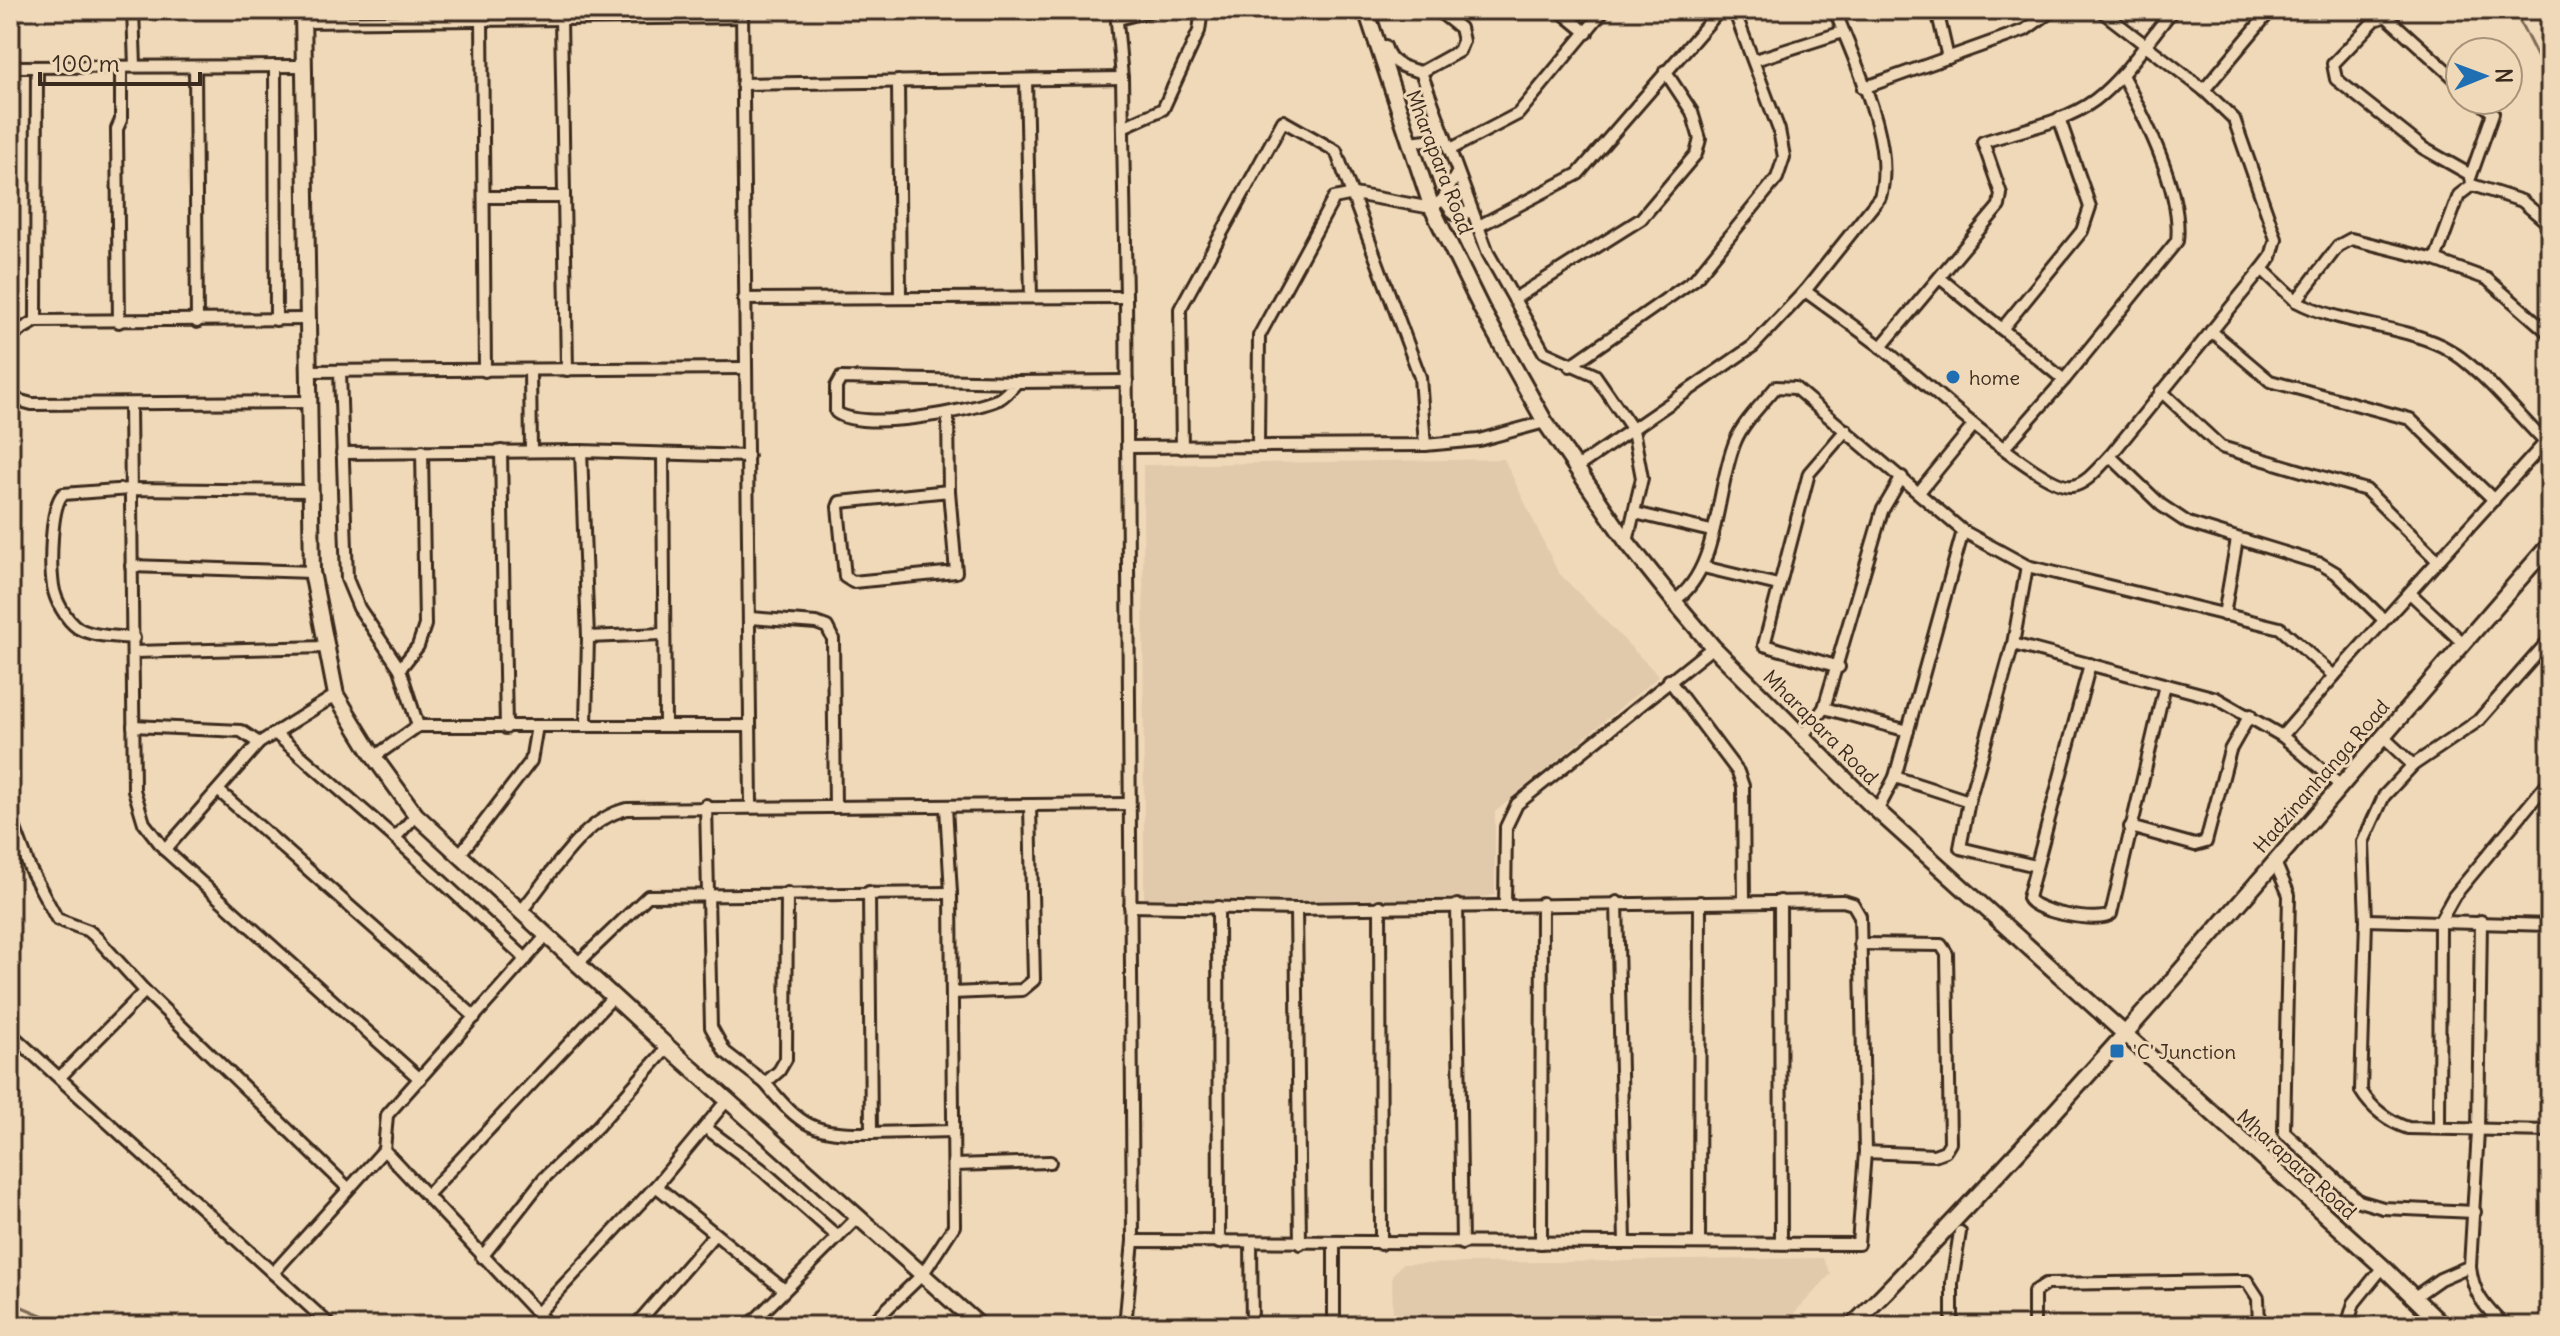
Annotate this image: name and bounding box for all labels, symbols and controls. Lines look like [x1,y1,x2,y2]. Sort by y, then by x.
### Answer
scale bar [40,36,200,86]
north arrow [2444,36,2524,116]
text: 100 m [52,48,120,78]
text: N [2490,68,2518,83]
street label: Mharapara Road [1401,86,1479,238]
place label: home [1969,365,2020,390]
marker: home [1944,368,1962,386]
street label: Mharapara Road [1758,664,1884,790]
street label: Hadzinanhanga Road [2248,694,2395,858]
place label: 'C' Junction [2133,1039,2236,1064]
marker: 'C' Junction [2108,1042,2126,1060]
street label: Mharapara Road [2232,1104,2362,1224]

